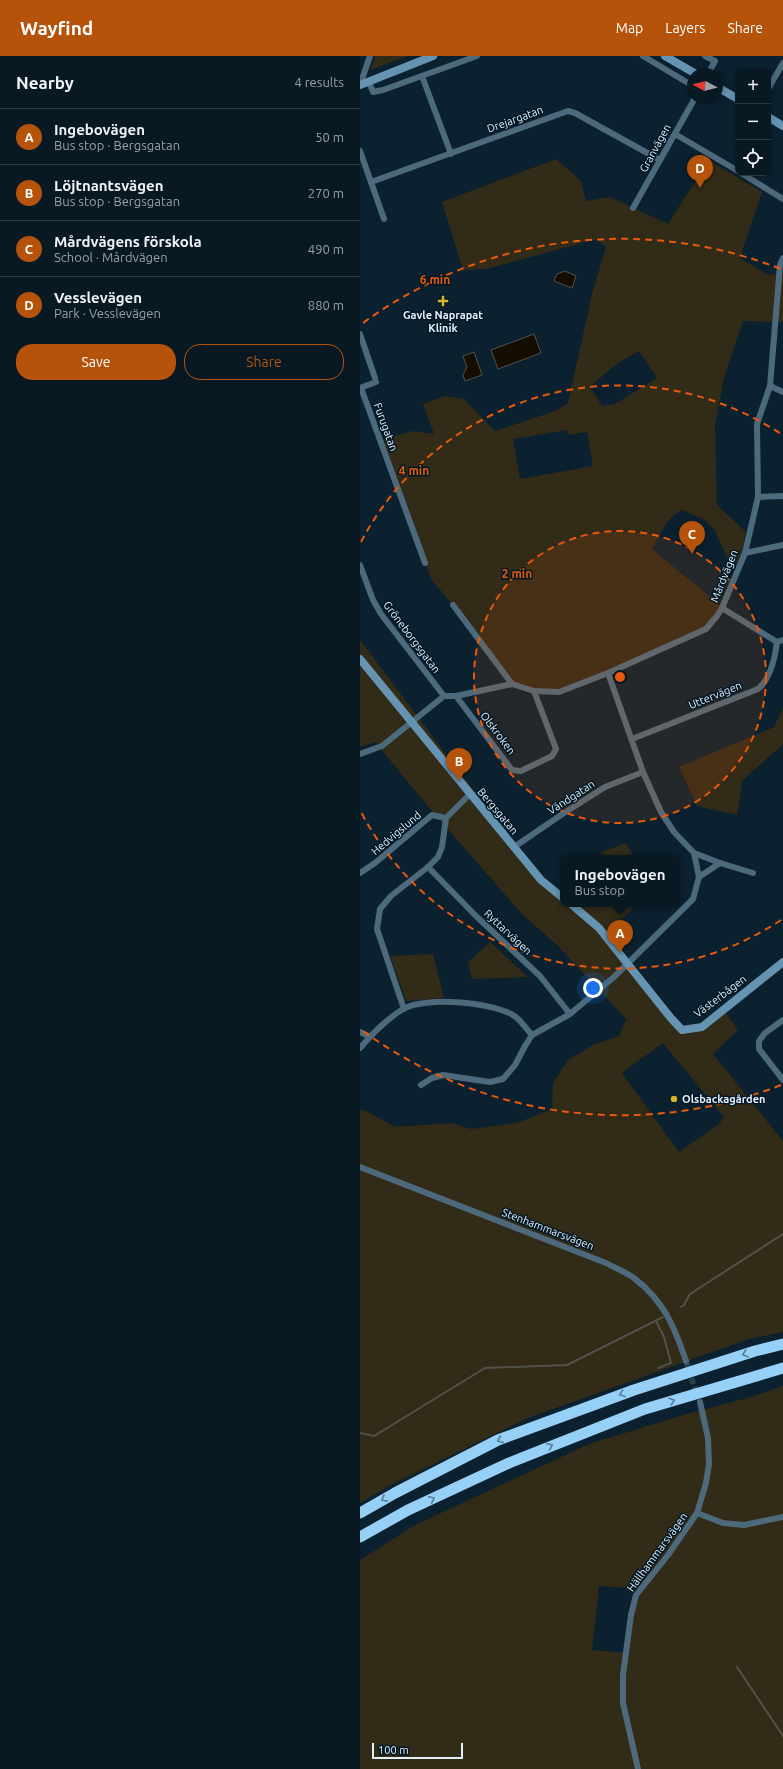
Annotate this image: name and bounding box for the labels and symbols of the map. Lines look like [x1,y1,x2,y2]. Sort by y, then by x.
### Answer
north arrow [687,68,723,104]
street label: Drejargatan [485,103,545,135]
street label: Granvägen [637,122,673,174]
pin: D [687,155,713,188]
text: 6 min [420,273,450,286]
marker: Gavle Naprapat Klinik [437,295,449,307]
place label: Gavle Naprapat Klinik [403,309,483,334]
street label: Furugatan [372,401,400,453]
text: 4 min [399,464,429,477]
pin: C [679,521,705,554]
street label: Mårdvägen [708,548,740,604]
text: 2 min [502,567,532,580]
street label: Gröneborgsgatan [381,599,443,675]
centre of rings [613,670,627,684]
street label: Uttervägen [687,679,743,711]
street label: Olskroken [478,709,518,757]
pin: B [446,748,472,781]
street label: Vändgatan [545,777,597,817]
street label: Bergsgatan [475,785,521,837]
street label: Hedvigslund [369,809,423,857]
street label: Ryttarvägen [482,907,534,957]
pin: A [607,920,633,953]
street label: Västerbågen [691,972,749,1020]
your location [583,978,603,998]
place label: Olsbackagården [682,1093,765,1105]
marker: Olsbackagården [669,1094,679,1104]
street label: Stenhammarsvägen [500,1206,596,1252]
one-way arrow [742,1349,749,1358]
one-way arrow [618,1390,625,1398]
one-way arrow [668,1397,675,1405]
one-way arrow [496,1435,504,1443]
one-way arrow [547,1443,554,1451]
one-way arrow [381,1495,388,1502]
one-way arrow [427,1496,435,1504]
street label: Hällhammarsvägen [624,1510,690,1594]
scale bar [372,1741,463,1760]

